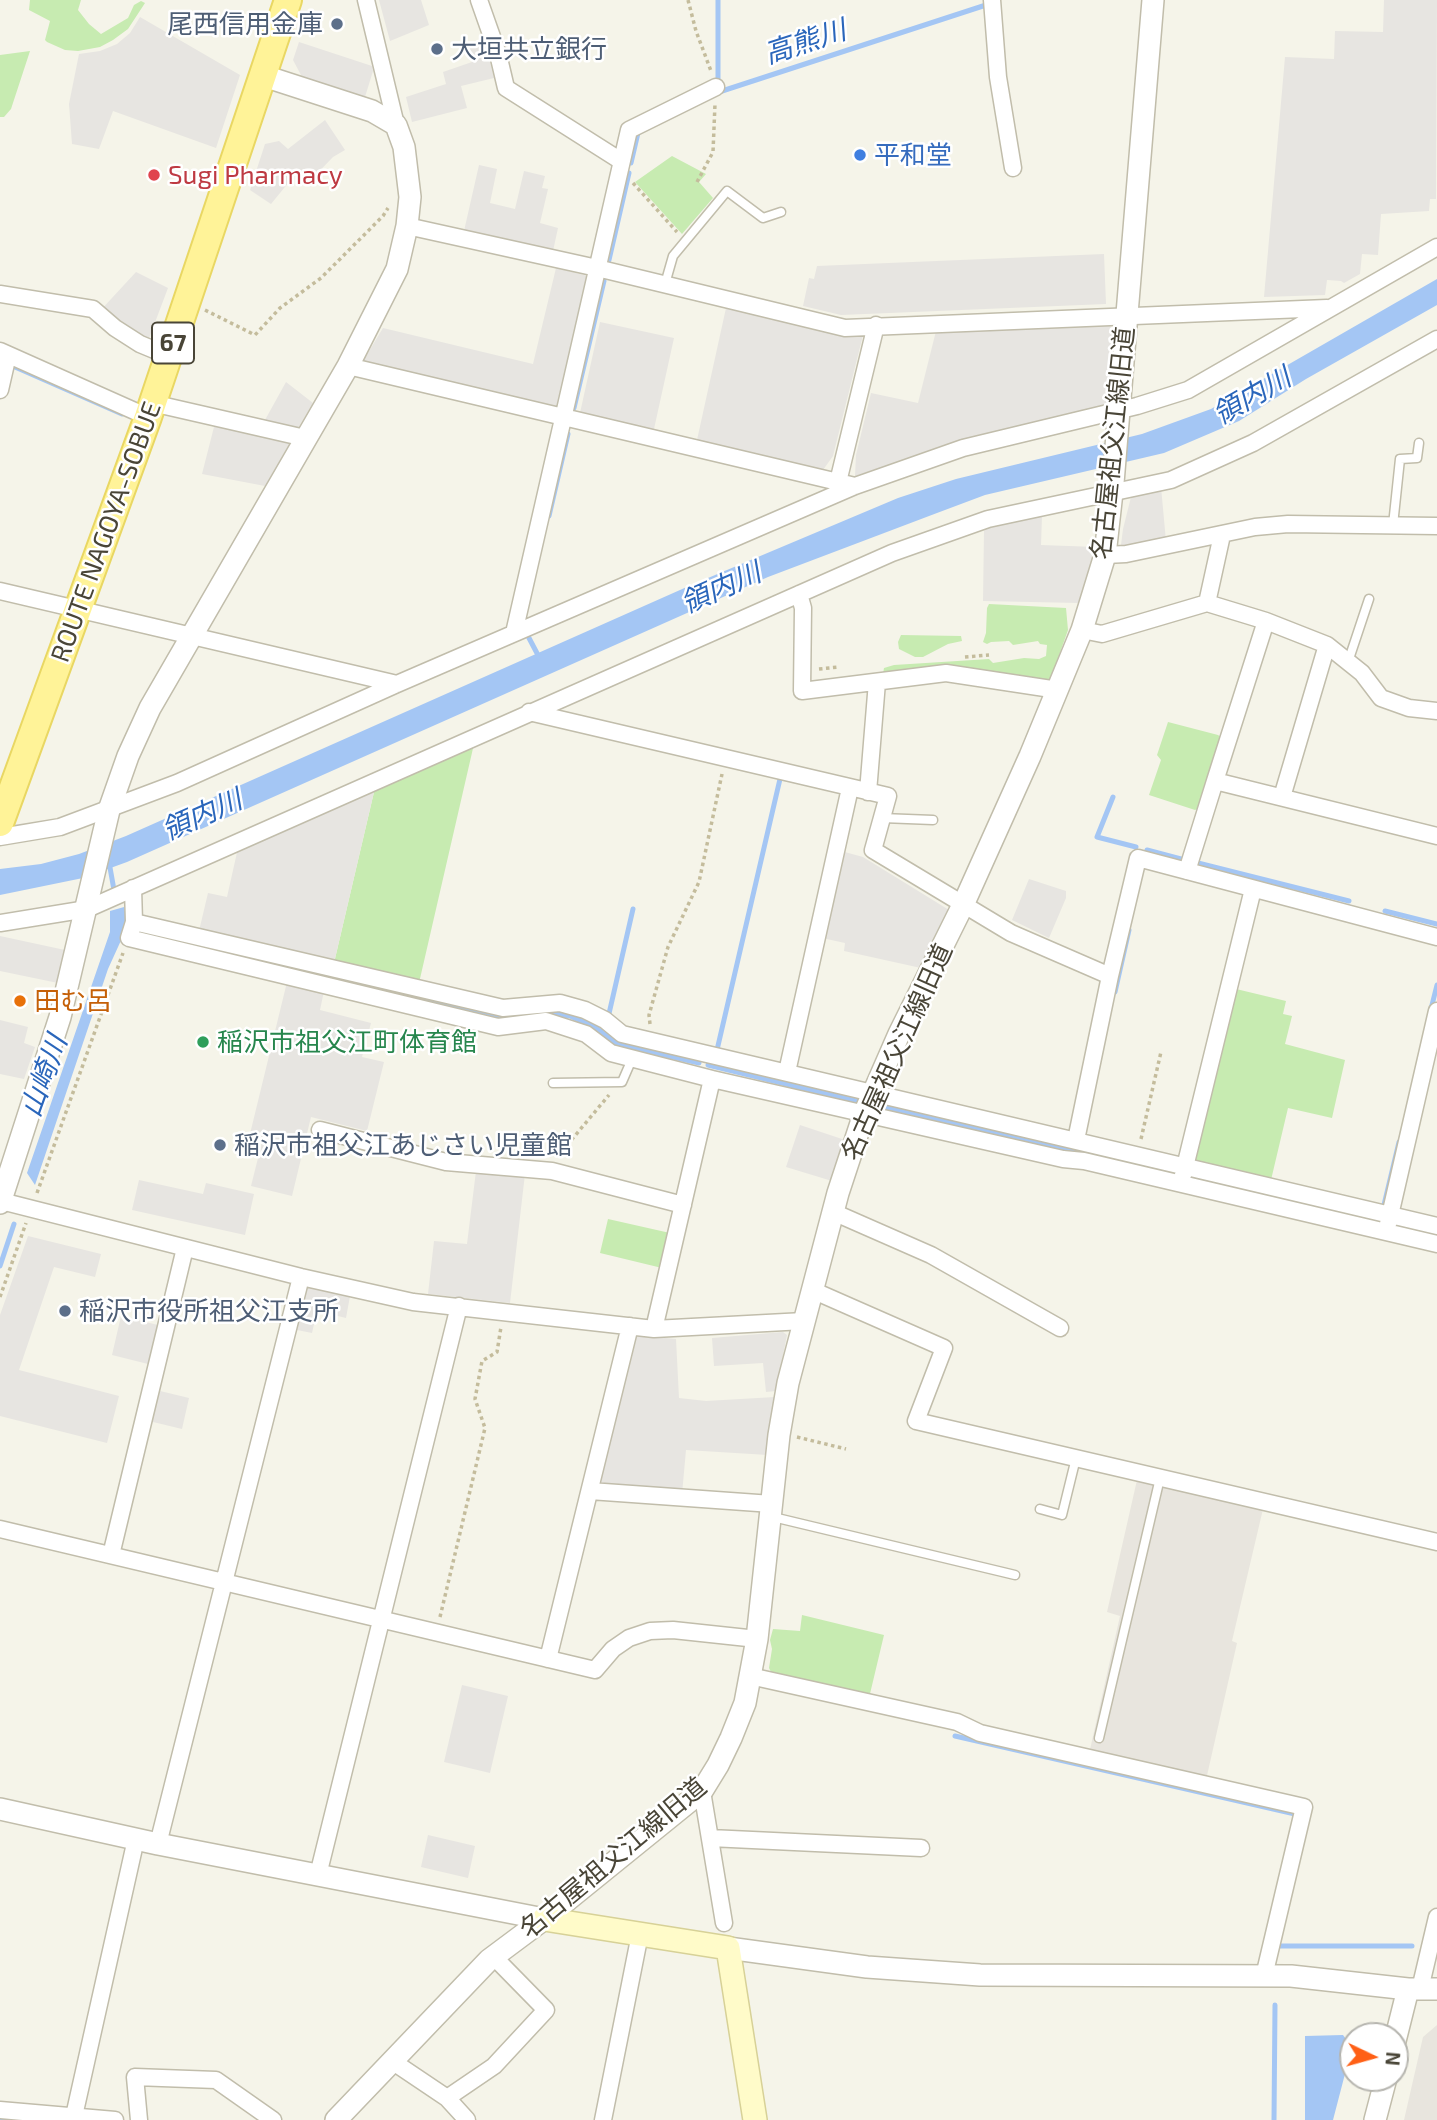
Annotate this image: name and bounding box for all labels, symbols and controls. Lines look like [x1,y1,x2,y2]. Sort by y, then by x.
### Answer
place label: 尾西信用金庫 [167,8,323,40]
water label: 高熊川 [760,13,850,71]
marker: 尾西信用金庫 [329,16,345,32]
place label: 大垣共立銀行 [451,33,607,65]
marker: 大垣共立銀行 [429,41,445,57]
place label: 平和堂 [874,139,952,171]
marker: 平和堂 [852,147,868,163]
place label: Sugi Pharmacy [168,159,343,191]
marker: Sugi Pharmacy [146,167,162,183]
road number: 67 [152,322,194,364]
street label: 名古屋祖父江線旧道 [1085,325,1141,561]
water label: 領内川 [1207,360,1297,432]
street label: ROUTE NAGOYA-SOBUE [44,398,168,666]
water label: 領内川 [676,556,766,620]
water label: 領内川 [157,783,247,847]
street label: 名古屋祖父江線旧道 [835,939,959,1165]
place label: 田む呂 [34,985,112,1017]
marker: 田む呂 [12,993,28,1009]
place label: 稲沢市祖父江町体育館 [217,1026,477,1058]
water label: 山崎川 [14,1031,74,1121]
marker: 稲沢市祖父江町体育館 [195,1034,211,1050]
place label: 稲沢市祖父江あじさい児童館 [234,1129,572,1161]
marker: 稲沢市祖父江あじさい児童館 [212,1137,228,1153]
place label: 稲沢市役所祖父江支所 [79,1295,339,1327]
marker: 稲沢市役所祖父江支所 [57,1303,73,1319]
street label: 名古屋祖父江線旧道 [513,1771,713,1945]
north arrow [1339,2022,1409,2092]
text: N [1381,2051,1405,2067]

